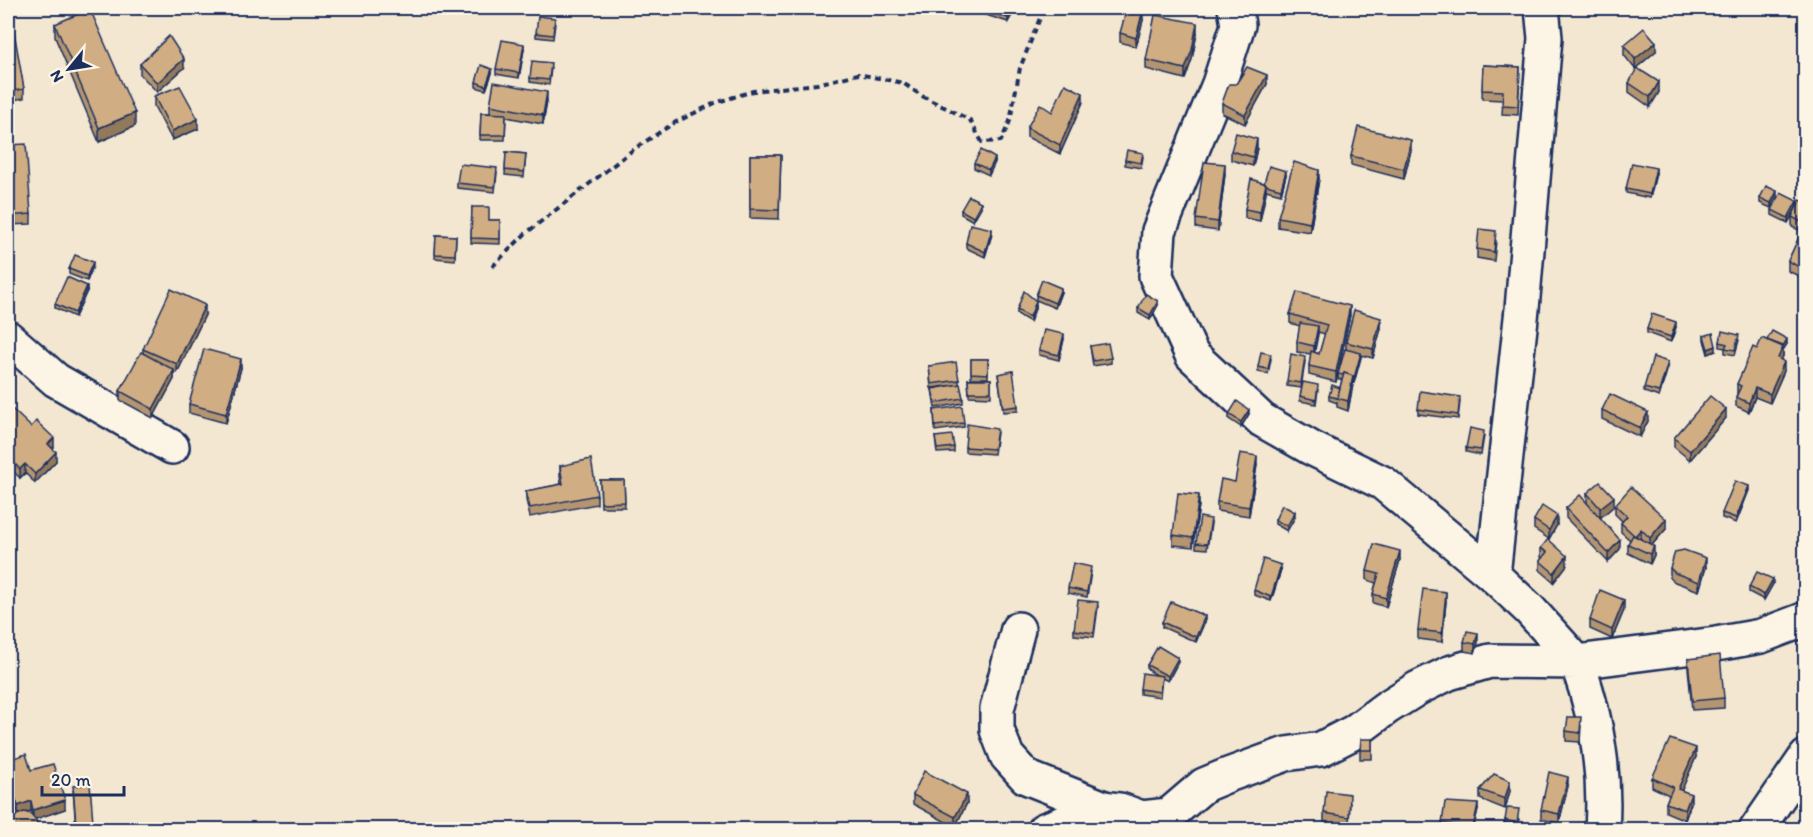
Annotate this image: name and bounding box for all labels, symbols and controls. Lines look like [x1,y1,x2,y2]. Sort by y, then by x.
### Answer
north arrow [39,39,99,99]
text: N [46,67,67,86]
scale bar [42,759,124,797]
text: 20 m [51,769,91,791]

